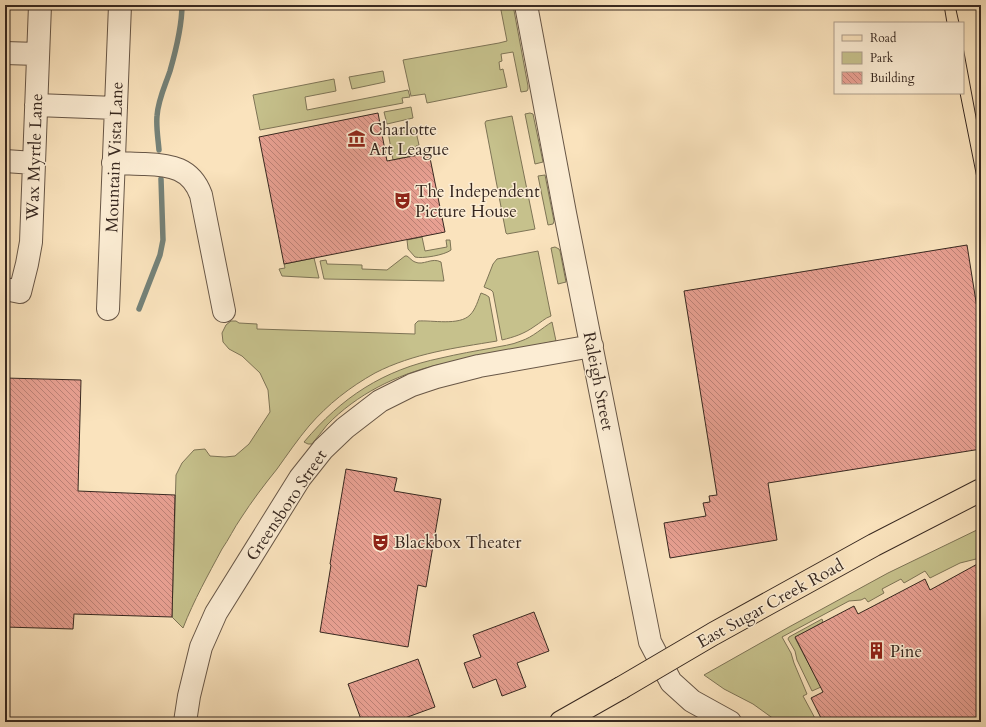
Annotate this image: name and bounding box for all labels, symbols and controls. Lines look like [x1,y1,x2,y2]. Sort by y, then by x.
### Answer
legend [834,22,964,94]
text: Road [870,30,897,46]
text: Park [870,50,894,66]
text: Building [870,70,915,86]
street label: Mountain Vista Lane [100,81,129,233]
street label: Wax Myrtle Lane [21,93,48,222]
place label: Charlotte Art League [369,118,449,161]
museum icon: Charlotte Art League [346,129,366,149]
place label: The Independent Picture House [415,180,540,223]
theatre icon: The Independent Picture House [392,191,412,211]
street label: Raleigh Street [578,330,619,433]
street label: Greensboro Street [241,445,333,565]
place label: Blackbox Theater [394,531,522,554]
theatre icon: Blackbox Theater [371,532,391,552]
street label: East Sugar Creek Road [693,553,848,653]
place label: Pine [890,640,922,663]
building icon: Pine [867,641,887,661]

